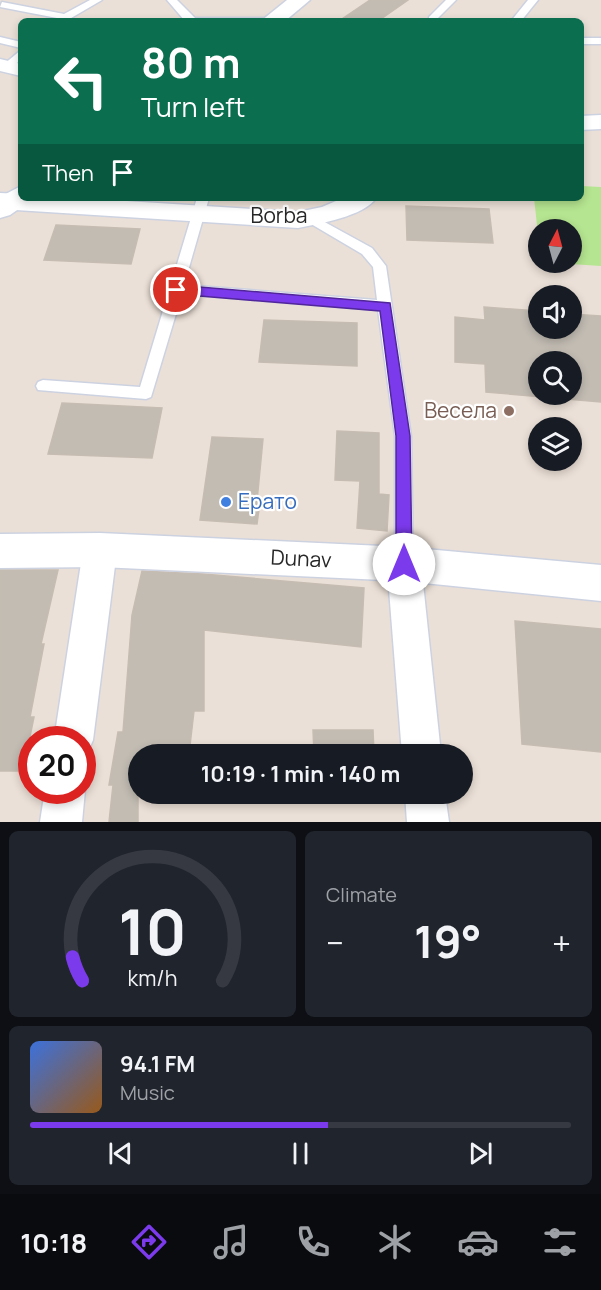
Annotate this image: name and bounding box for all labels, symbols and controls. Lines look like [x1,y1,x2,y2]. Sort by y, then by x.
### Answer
text: 80 m [141,33,241,91]
icon: left [42,42,120,120]
text: Turn left [141,88,245,125]
icon: arrive [106,156,139,189]
text: Then [42,158,94,188]
street label: Borba [251,201,307,229]
north arrow [528,219,582,273]
map controls [528,219,582,471]
pin [150,264,201,315]
icon: arrive [159,273,192,306]
button: sound [528,285,582,339]
button: search [528,351,582,405]
place label: Весела [424,396,497,424]
marker: Весела [502,404,516,418]
button: layers [528,417,582,471]
place label: Ерато [238,487,297,515]
marker: Ерато [219,495,233,509]
position arrow [372,532,436,596]
street label: Dunav [270,542,333,574]
speed limit sign: 20 [18,726,96,804]
text: 10:19 · 1 min · 140 m [201,759,400,789]
text: Climate [326,881,397,908]
text: 10 [118,888,187,974]
text: 19° [414,910,482,972]
text: − [326,920,344,965]
text: + [552,920,571,965]
text: km/h [128,963,177,992]
text: 94.1 FM [120,1049,195,1079]
text: Music [120,1079,175,1106]
icon: previous [104,1137,137,1170]
icon: pause [284,1137,317,1170]
icon: next [464,1137,497,1170]
icon: directions [128,1221,170,1263]
icon: music [210,1221,252,1263]
icon: phone [292,1221,334,1263]
icon: climate [374,1221,416,1263]
icon: car [457,1221,499,1263]
icon: filters [539,1221,581,1263]
text: 10:18 [20,1224,87,1261]

